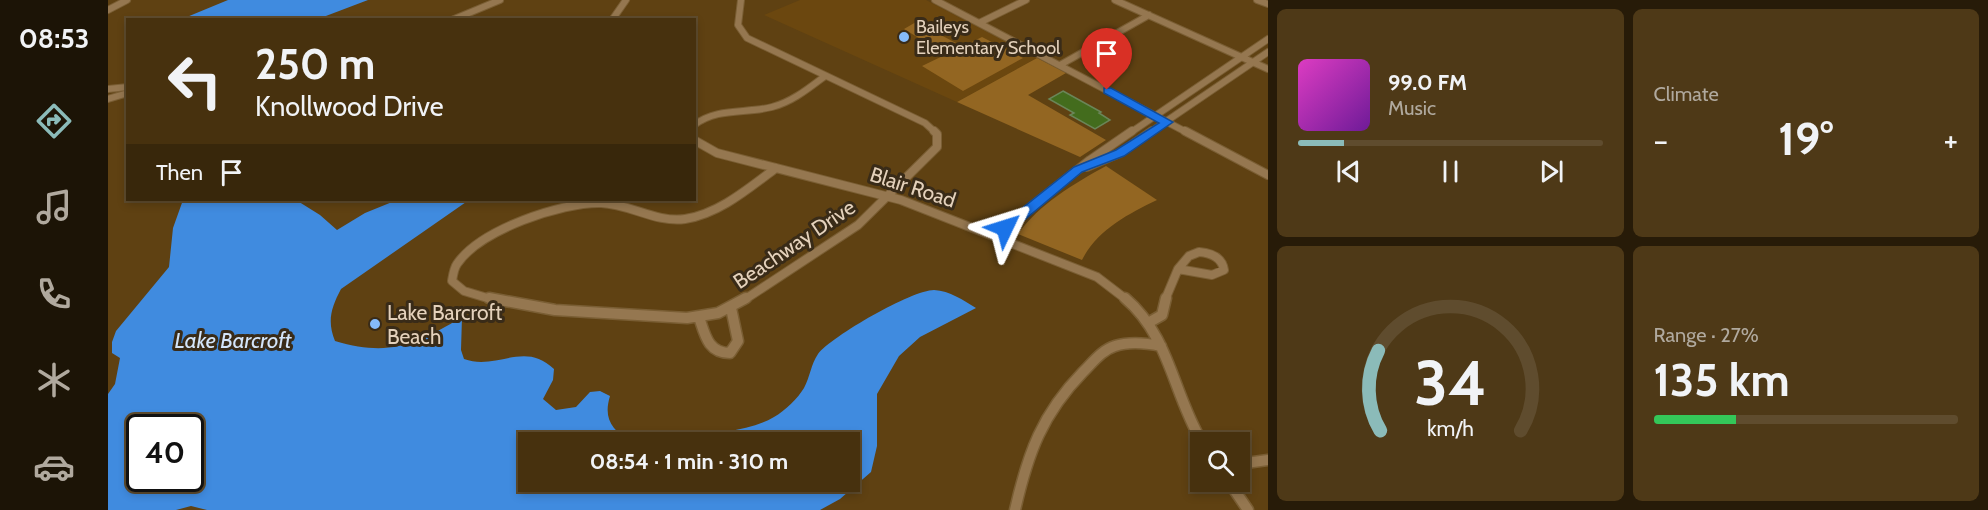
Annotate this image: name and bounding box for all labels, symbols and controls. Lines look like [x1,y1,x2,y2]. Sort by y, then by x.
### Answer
place label: Baileys Elementary School [916,16,1061,59]
text: 08:53 [19,22,89,55]
pin [1081,28,1132,90]
marker: Baileys Elementary School [897,30,911,44]
icon: arrive [1090,37,1123,70]
text: 250 m [255,38,375,90]
icon: left [156,42,234,120]
text: 99.0 FM [1388,69,1467,96]
text: Climate [1654,82,1719,106]
text: Knollwood Drive [255,90,444,123]
text: Music [1388,96,1436,120]
icon: directions [33,100,75,142]
text: 19° [1778,112,1833,166]
text: − [1654,120,1668,160]
text: + [1943,120,1958,160]
icon: previous [1332,155,1365,188]
icon: pause [1434,155,1467,188]
icon: next [1535,155,1568,188]
icon: arrive [215,156,248,189]
text: Then [156,159,203,186]
street label: Blair Road [867,161,959,213]
icon: music [33,186,75,228]
street label: Beachway Drive [728,194,860,294]
position arrow [973,196,1037,260]
icon: phone [33,273,75,315]
place label: Lake Barcroft Beach [387,300,502,349]
marker: Lake Barcroft Beach [368,317,382,331]
text: Range · 27% [1654,323,1759,347]
water label: Lake Barcroft [175,327,293,354]
text: 34 [1414,345,1486,421]
text: 135 km [1654,353,1790,407]
icon: climate [33,359,75,401]
speed limit sign: 40 [126,414,204,492]
text: km/h [1427,415,1474,441]
map controls [1190,432,1250,492]
button: search [1190,432,1250,492]
icon: car [33,446,75,488]
text: 08:54 · 1 min · 310 m [590,448,788,475]

